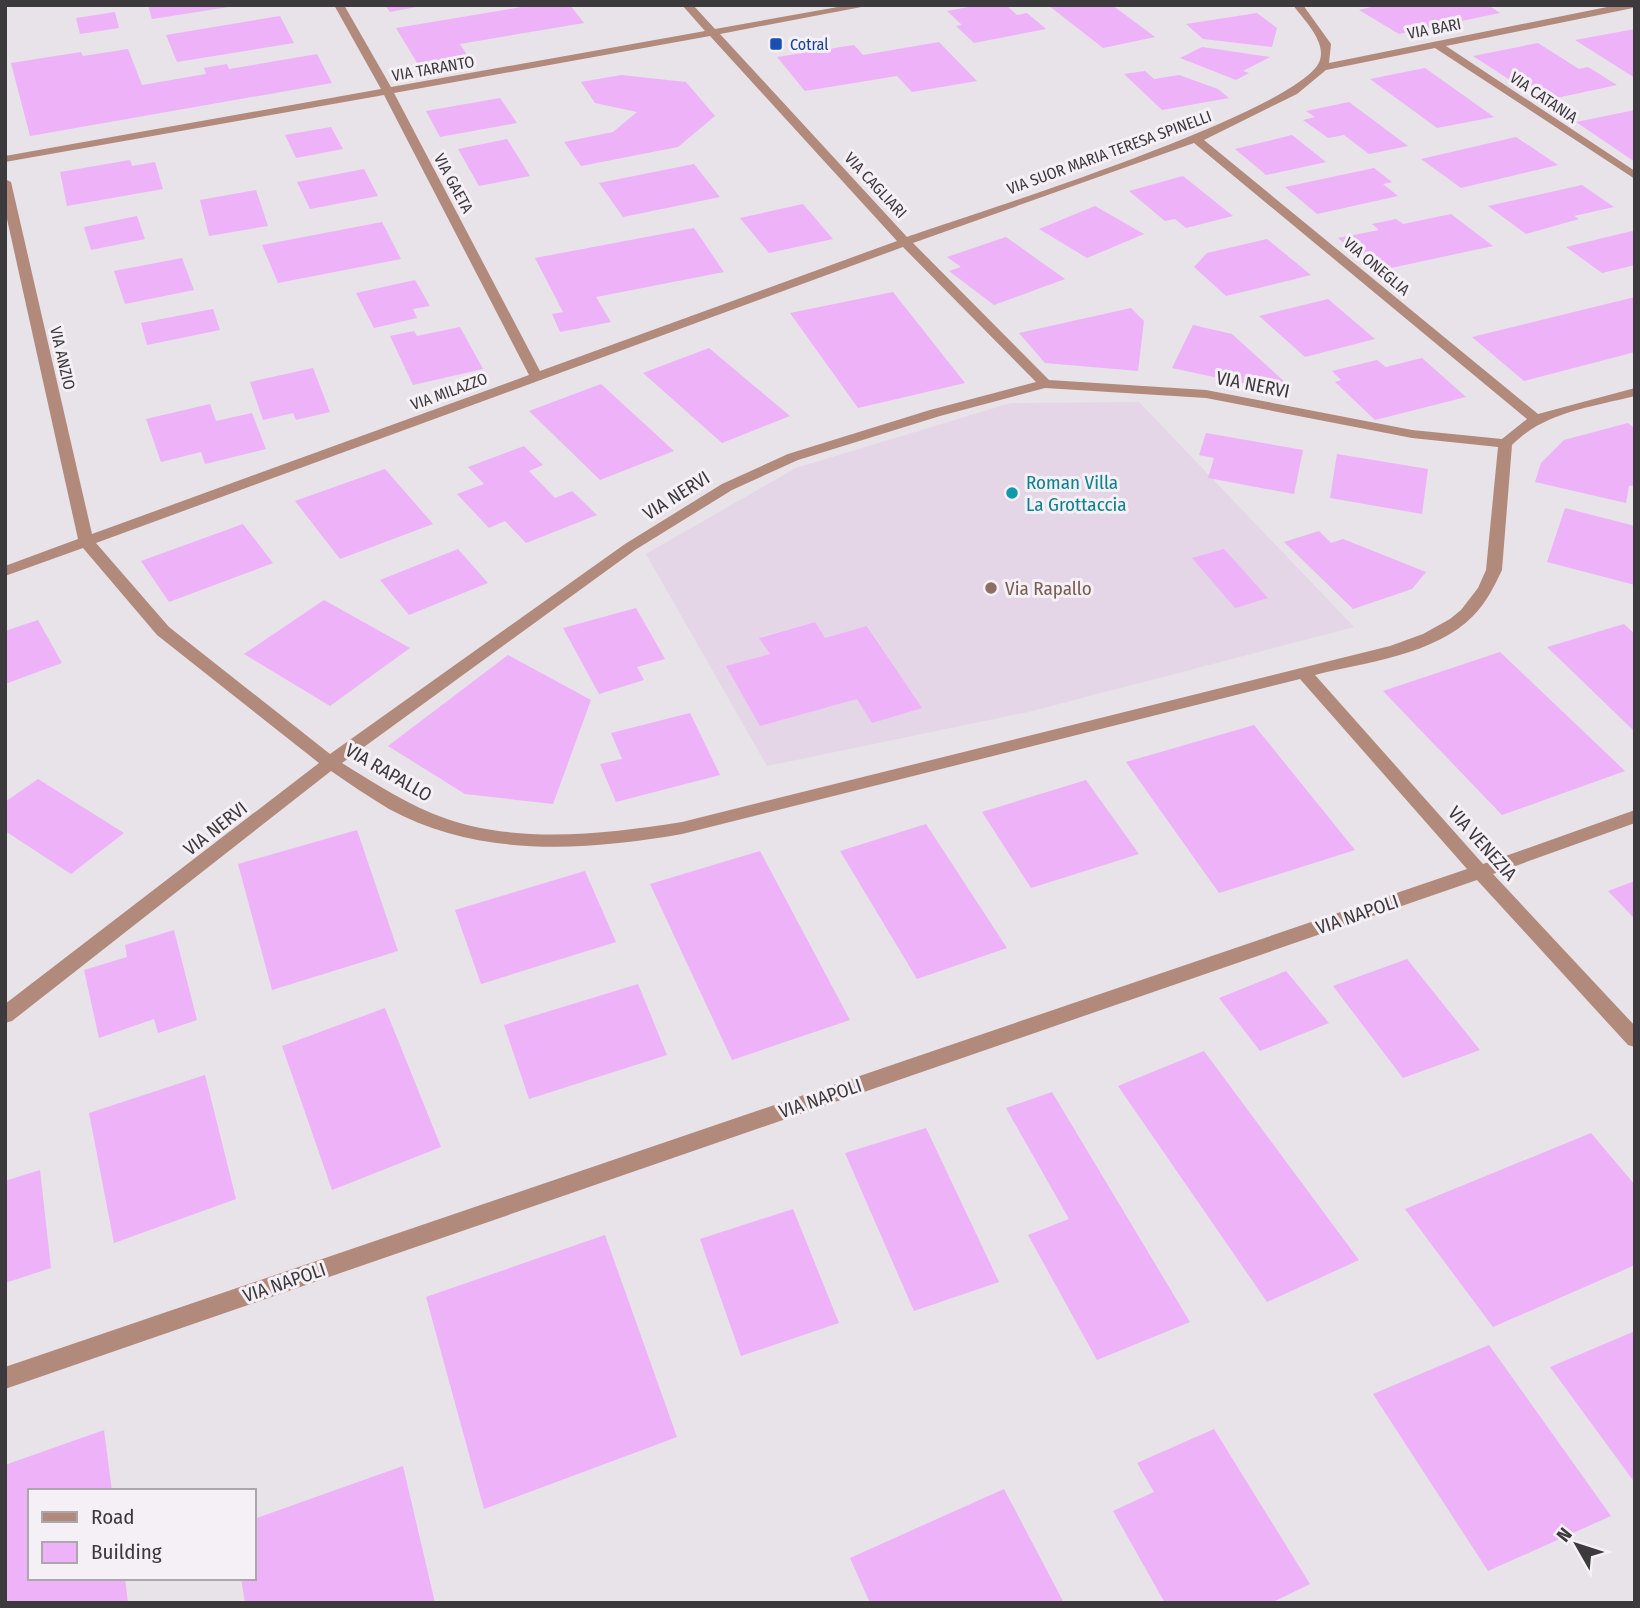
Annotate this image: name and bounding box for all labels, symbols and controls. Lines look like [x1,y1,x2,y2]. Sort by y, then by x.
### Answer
street label: VIA BARI [1406,14,1463,43]
place label: Cotral [790,35,828,54]
marker: Cotral [768,36,784,52]
street label: VIA TARANTO [390,52,476,85]
street label: VIA CATANIA [1506,68,1582,127]
street label: VIA SUOR MARIA TERESA SPINELLI [1004,107,1214,198]
street label: VIA CAGLIARI [840,149,911,222]
street label: VIA GAETA [430,150,477,217]
street label: VIA ONEGLIA [1340,233,1414,300]
street label: VIA ANZIO [46,325,79,392]
street label: VIA NERVI [1214,366,1292,403]
street label: VIA MILAZZO [408,369,490,414]
street label: VIA NERVI [639,466,714,525]
place label: Roman Villa La Grottaccia [1026,471,1127,516]
marker: Roman Villa La Grottaccia [1004,485,1020,501]
place label: Via Rapallo [1005,577,1092,600]
marker: Via Rapallo [983,580,999,596]
street label: VIA RAPALLO [341,738,436,806]
street label: VIA NERVI [179,796,252,860]
street label: VIA VENEZIA [1443,801,1522,885]
street label: VIA NAPOLI [1313,890,1402,939]
street label: VIA NAPOLI [776,1074,865,1123]
street label: VIA NAPOLI [240,1258,329,1307]
legend [28,1489,256,1580]
text: Road [91,1504,135,1530]
north arrow [1542,1510,1612,1580]
text: N [1552,1523,1577,1546]
text: Building [91,1539,162,1565]

